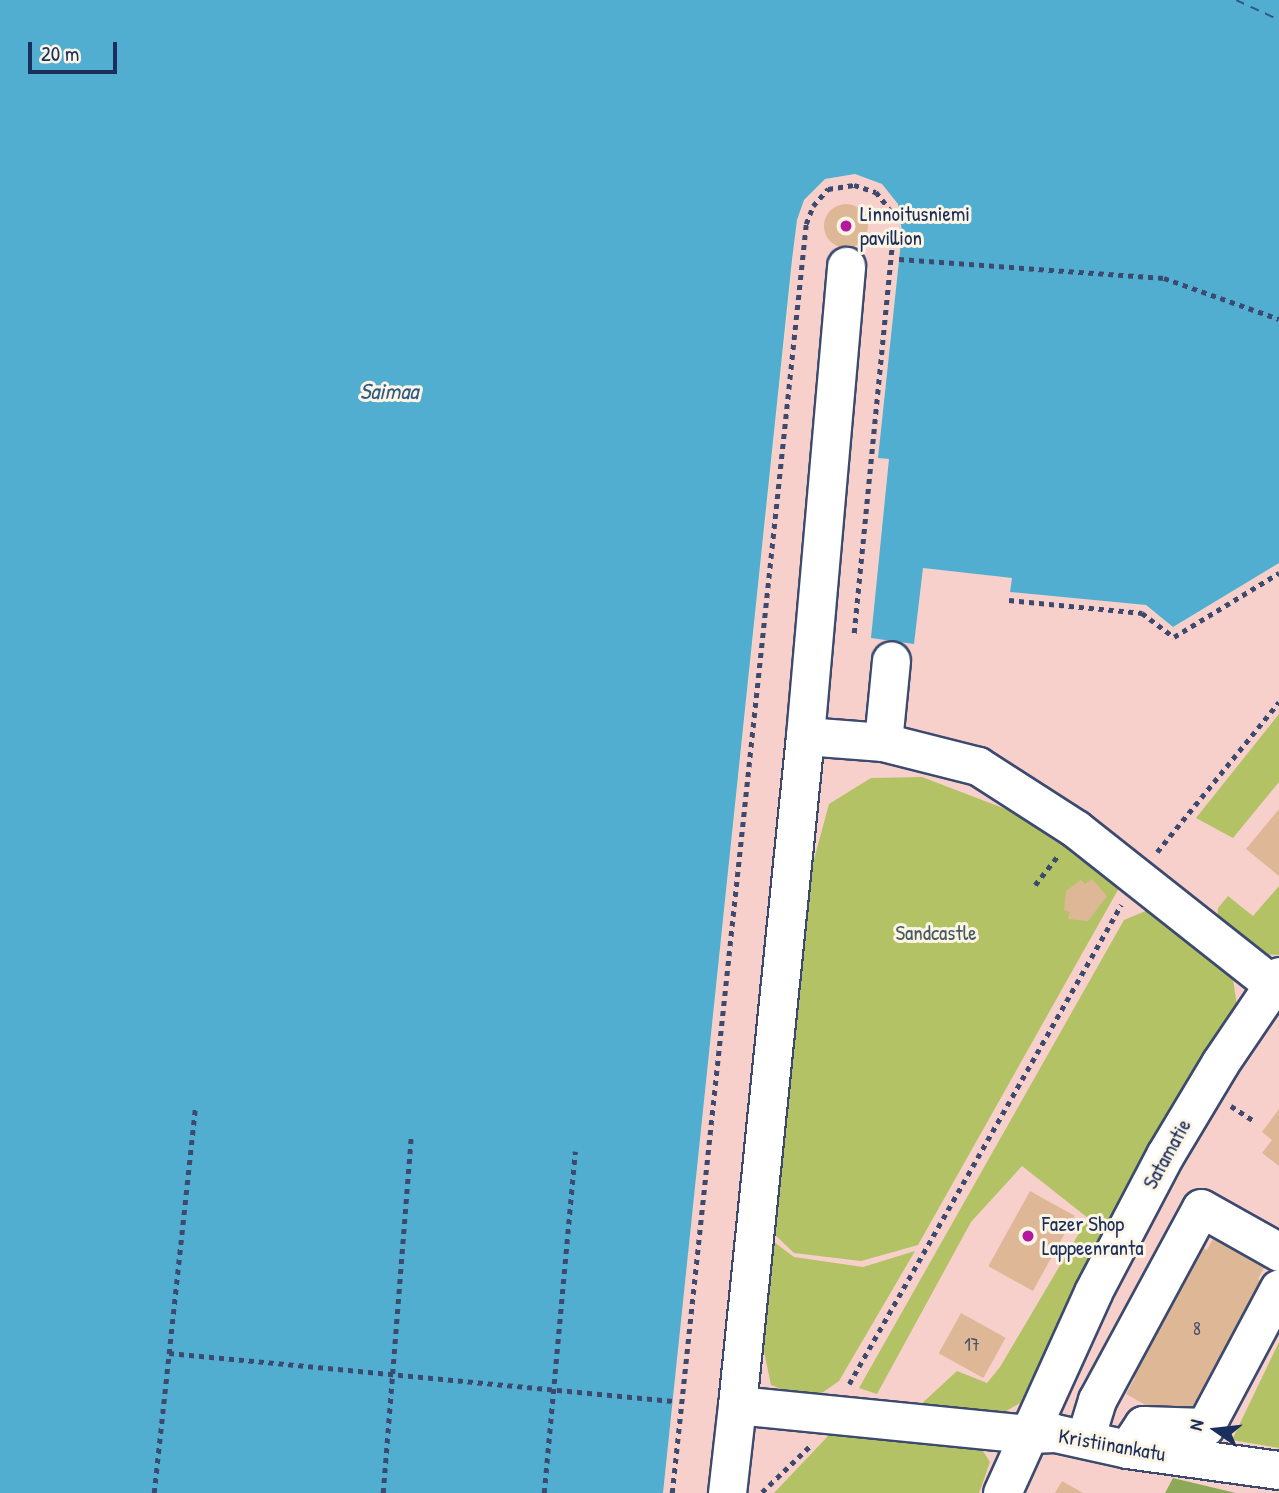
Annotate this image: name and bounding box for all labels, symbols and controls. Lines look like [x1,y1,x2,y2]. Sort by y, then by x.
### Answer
scale bar [32,28,121,72]
text: 20 m [41,39,79,68]
place label: Linnoitusniemi pavillion [860,201,970,251]
marker: Linnoitusniemi pavillion [838,218,854,234]
water label: Saimaa [360,377,418,405]
park label: Sandcastle [895,920,977,946]
street label: Satamatie [1138,1115,1196,1193]
place label: Fazer Shop Lappeenranta [1042,1211,1143,1261]
marker: Fazer Shop Lappeenranta [1020,1228,1036,1244]
house number: 8 [1193,1318,1201,1340]
house number: 17 [964,1334,980,1356]
north arrow [1181,1395,1251,1465]
text: N [1182,1417,1209,1433]
street label: Kristiinankatu [1056,1423,1168,1467]

